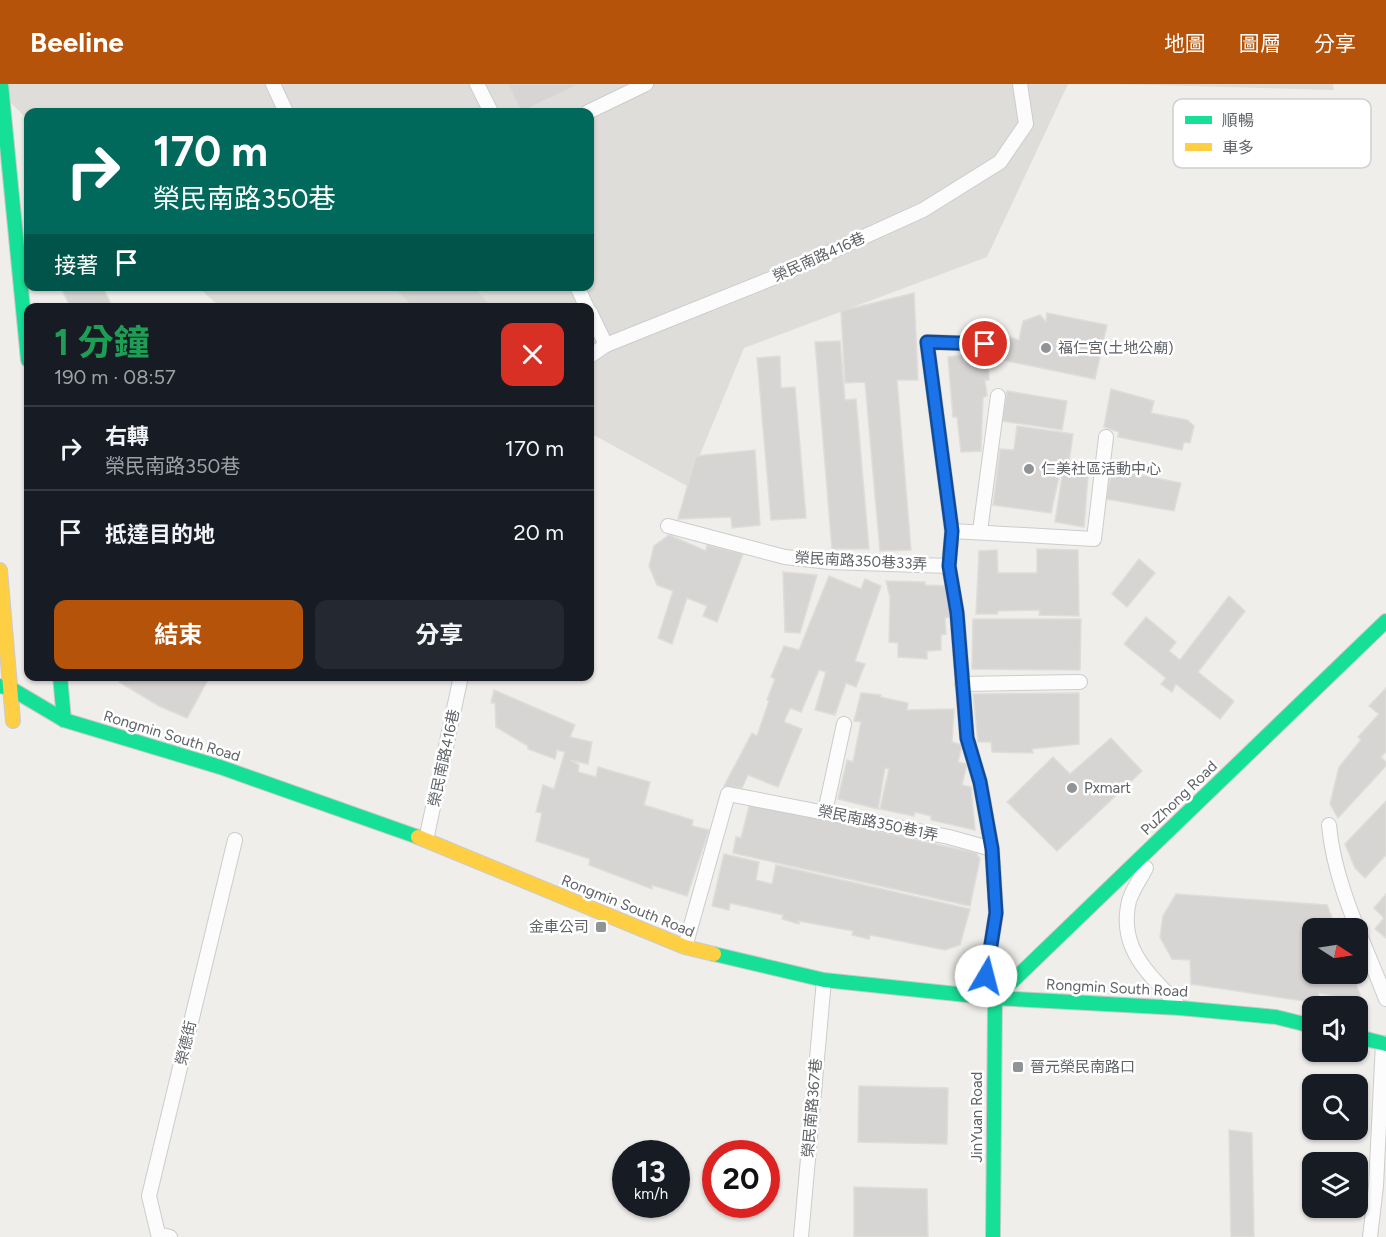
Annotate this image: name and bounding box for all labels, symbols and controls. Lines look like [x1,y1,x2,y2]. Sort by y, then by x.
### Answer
text: Beeline [30,25,124,59]
text: 地圖 [1164,31,1206,56]
text: 圖層 [1239,31,1281,56]
text: 分享 [1314,31,1356,56]
legend [1173,99,1371,168]
text: 順暢 [1222,111,1254,130]
text: 170 m [153,126,268,177]
icon: right [54,132,132,210]
text: 車多 [1222,138,1254,157]
text: 榮民南路350巷 [153,182,336,215]
street label: 榮民南路416巷 [770,229,868,285]
icon: arrive [110,246,143,279]
text: 接著 [54,252,98,279]
pin [959,318,1010,369]
text: 1 分鐘 [54,321,150,364]
button: close [501,323,564,386]
icon: arrive [968,327,1001,360]
place label: 福仁宮(土地公廟) [1058,339,1174,357]
marker: 福仁宮(土地公廟) [1039,341,1053,355]
text: 190 m · 08:57 [54,365,176,389]
text: 右轉 [105,423,149,450]
icon: right [54,432,87,465]
text: 170 m [505,435,564,462]
text: 榮民南路350巷 [105,454,240,478]
place label: 仁美社區活動中心 [1041,460,1161,478]
marker: 仁美社區活動中心 [1022,462,1036,476]
icon: arrive [54,516,87,549]
text: 20 m [513,519,564,546]
text: 抵達目的地 [105,521,215,548]
street label: 榮民南路350巷33弄 [794,549,928,573]
button: 結束 [54,600,303,669]
button: 分享 [315,600,564,669]
street label: Rongmin South Road [101,707,243,765]
street label: 榮民南路416巷 [425,708,463,808]
street label: PuZhong Road [1137,757,1221,839]
place label: Pxmart [1084,779,1131,797]
marker: Pxmart [1065,781,1079,795]
street label: 榮民南路350巷1弄 [816,801,940,845]
street label: Rongmin South Road [559,871,697,941]
place label: 金車公司 [529,918,589,936]
north arrow [1302,918,1368,984]
map controls [1302,918,1368,1218]
marker: 金車公司 [594,920,608,934]
position arrow [954,944,1018,1008]
street label: Rongmin South Road [1046,975,1188,1001]
button: sound [1302,996,1368,1062]
street label: 榮德街 [172,1019,200,1067]
street label: 榮民南路367巷 [799,1058,825,1158]
place label: 晉元榮民南路口 [1030,1058,1135,1076]
marker: 晉元榮民南路口 [1011,1060,1025,1074]
street label: JinYuan Road [968,1072,986,1162]
button: search [1302,1074,1368,1140]
speed limit sign: 20 [702,1140,780,1218]
button: layers [1302,1152,1368,1218]
text: 13 [636,1153,666,1190]
text: km/h [634,1185,668,1203]

